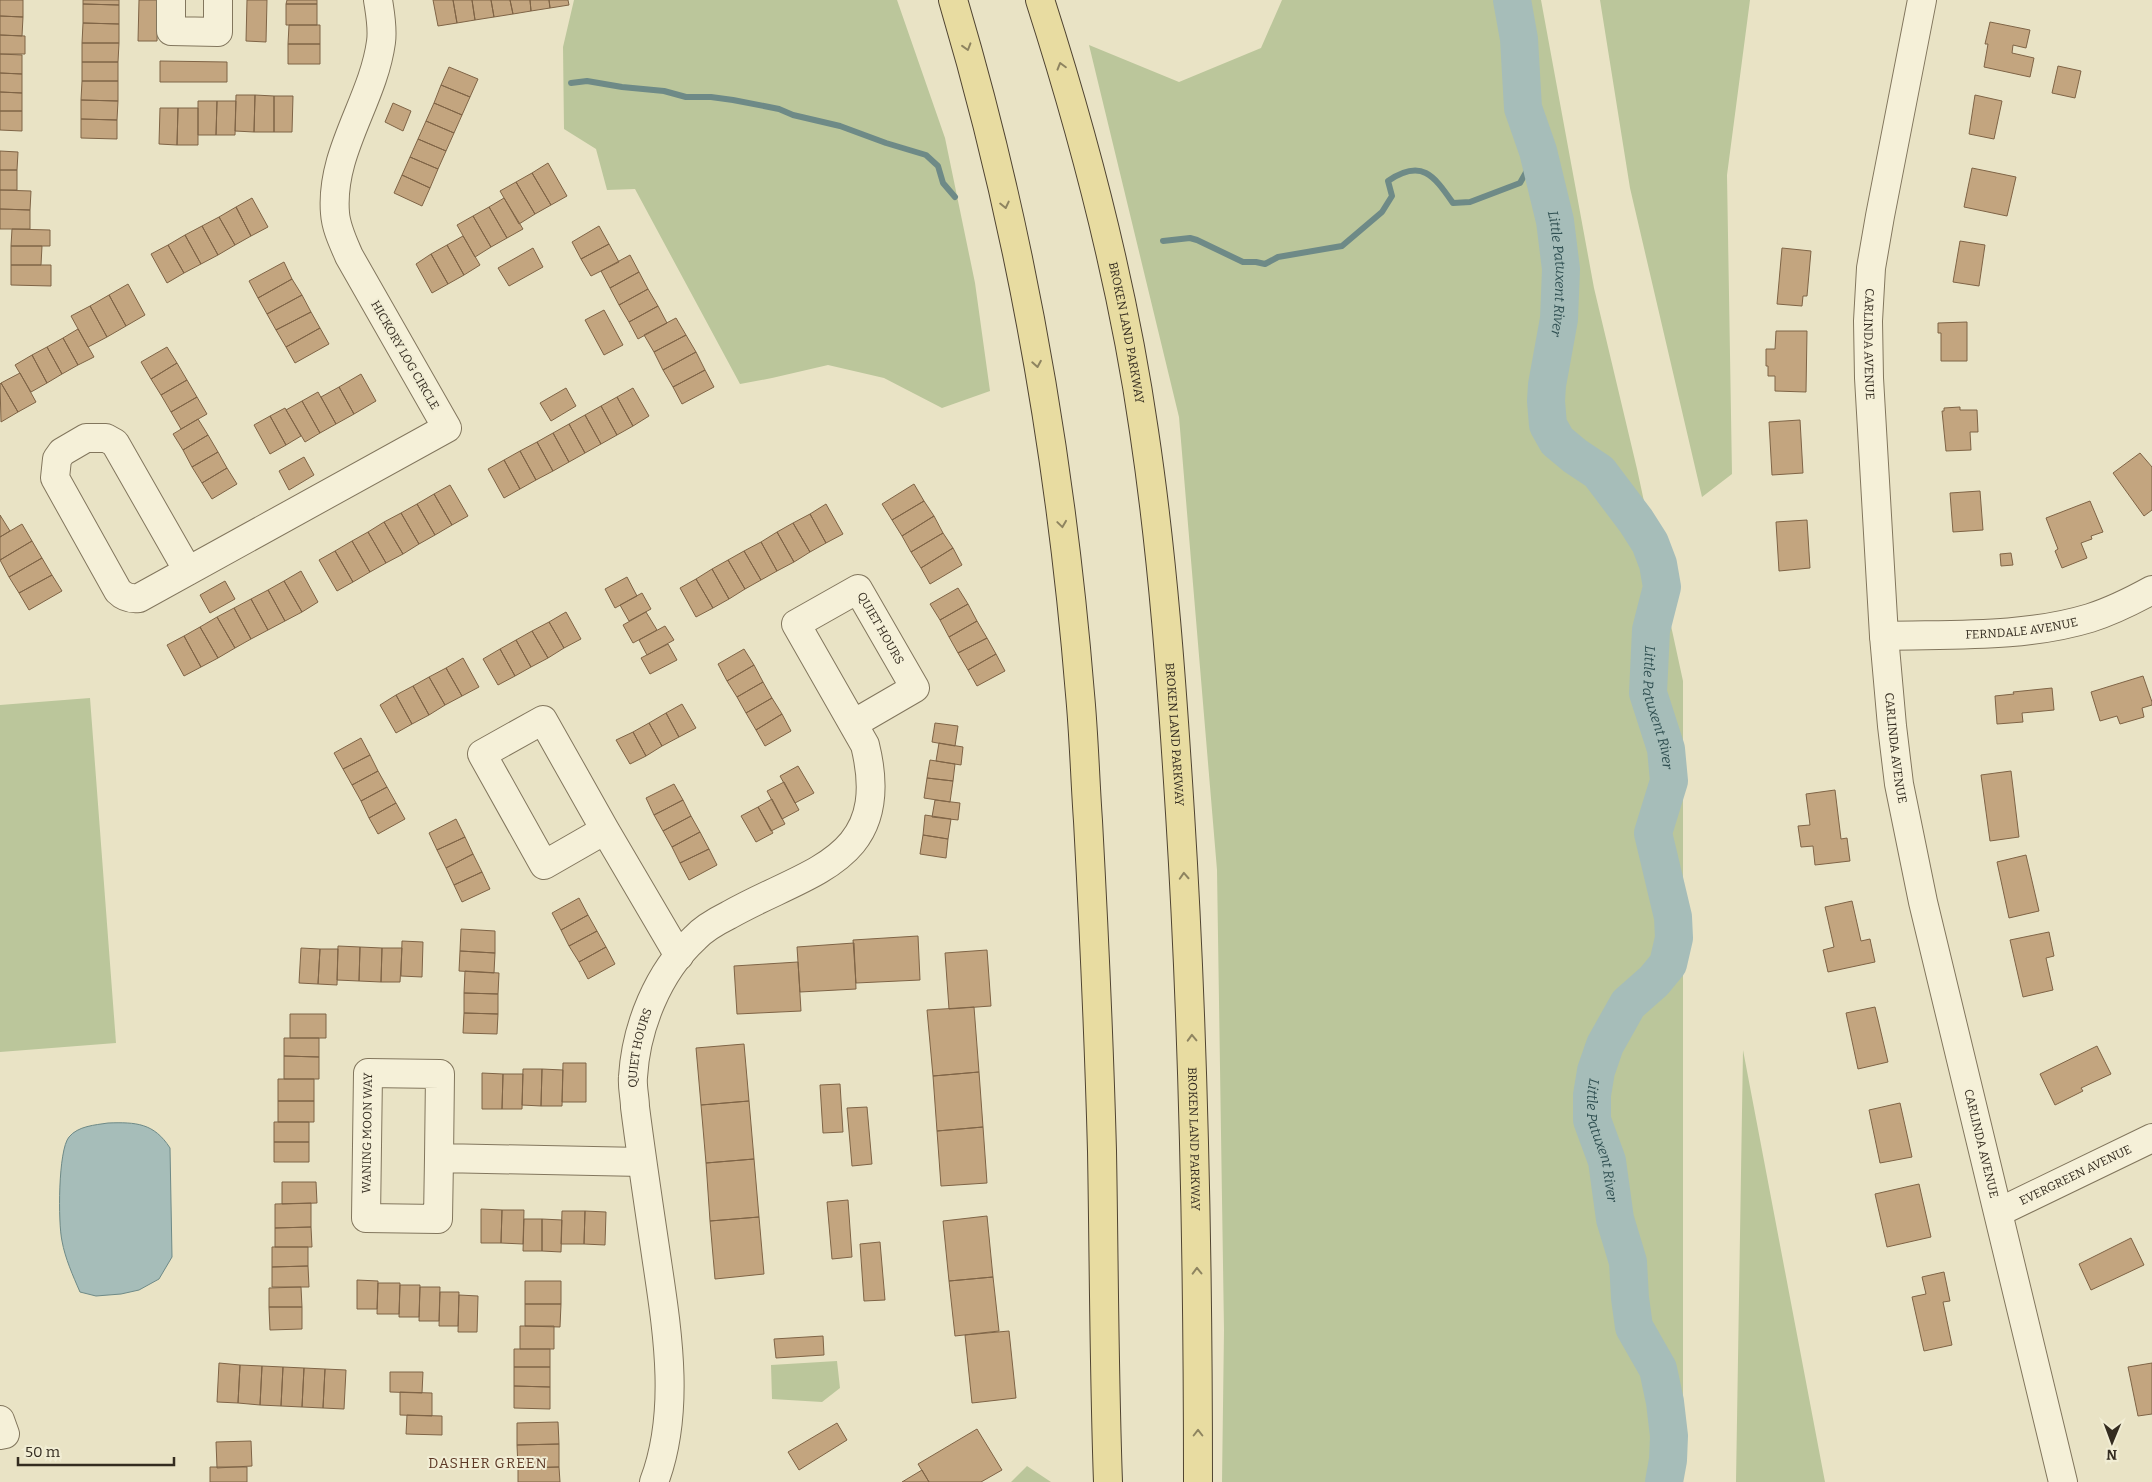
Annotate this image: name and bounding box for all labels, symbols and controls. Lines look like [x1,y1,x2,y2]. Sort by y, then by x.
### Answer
one-way arrow [961,42,971,50]
one-way arrow [1056,62,1066,70]
one-way arrow [999,200,1010,209]
water label: Little Patuxent River [1544,209,1570,339]
street label: BROKEN LAND PARKWAY [1106,261,1147,405]
street label: CARLINDA AVENUE [1861,288,1877,400]
street label: HICKORY LOG CIRCLE [368,298,442,412]
one-way arrow [1032,359,1042,368]
one-way arrow [1056,521,1067,529]
street label: QUIET HOURS [854,590,907,667]
street label: FERNDALE AVENUE [1965,615,2079,642]
water label: Little Patuxent River [1639,645,1676,771]
street label: BROKEN LAND PARKWAY [1163,662,1187,807]
street label: CARLINDA AVENUE [1882,692,1910,805]
one-way arrow [1178,872,1189,880]
street label: QUIET HOURS [626,1006,655,1088]
one-way arrow [1186,1034,1197,1042]
street label: BROKEN LAND PARKWAY [1185,1067,1203,1211]
street label: WANING MOON WAY [359,1072,375,1194]
water label: Little Patuxent River [1584,1077,1621,1204]
street label: CARLINDA AVENUE [1961,1088,2001,1199]
street label: EVERGREEN AVENUE [2017,1142,2134,1208]
one-way arrow [1192,1267,1202,1274]
north arrow [2087,1417,2137,1467]
one-way arrow [1193,1429,1203,1437]
scale bar [18,1434,174,1466]
text: 50 m [25,1443,61,1461]
text: N [2106,1446,2117,1463]
district label: DASHER GREEN [428,1455,548,1472]

